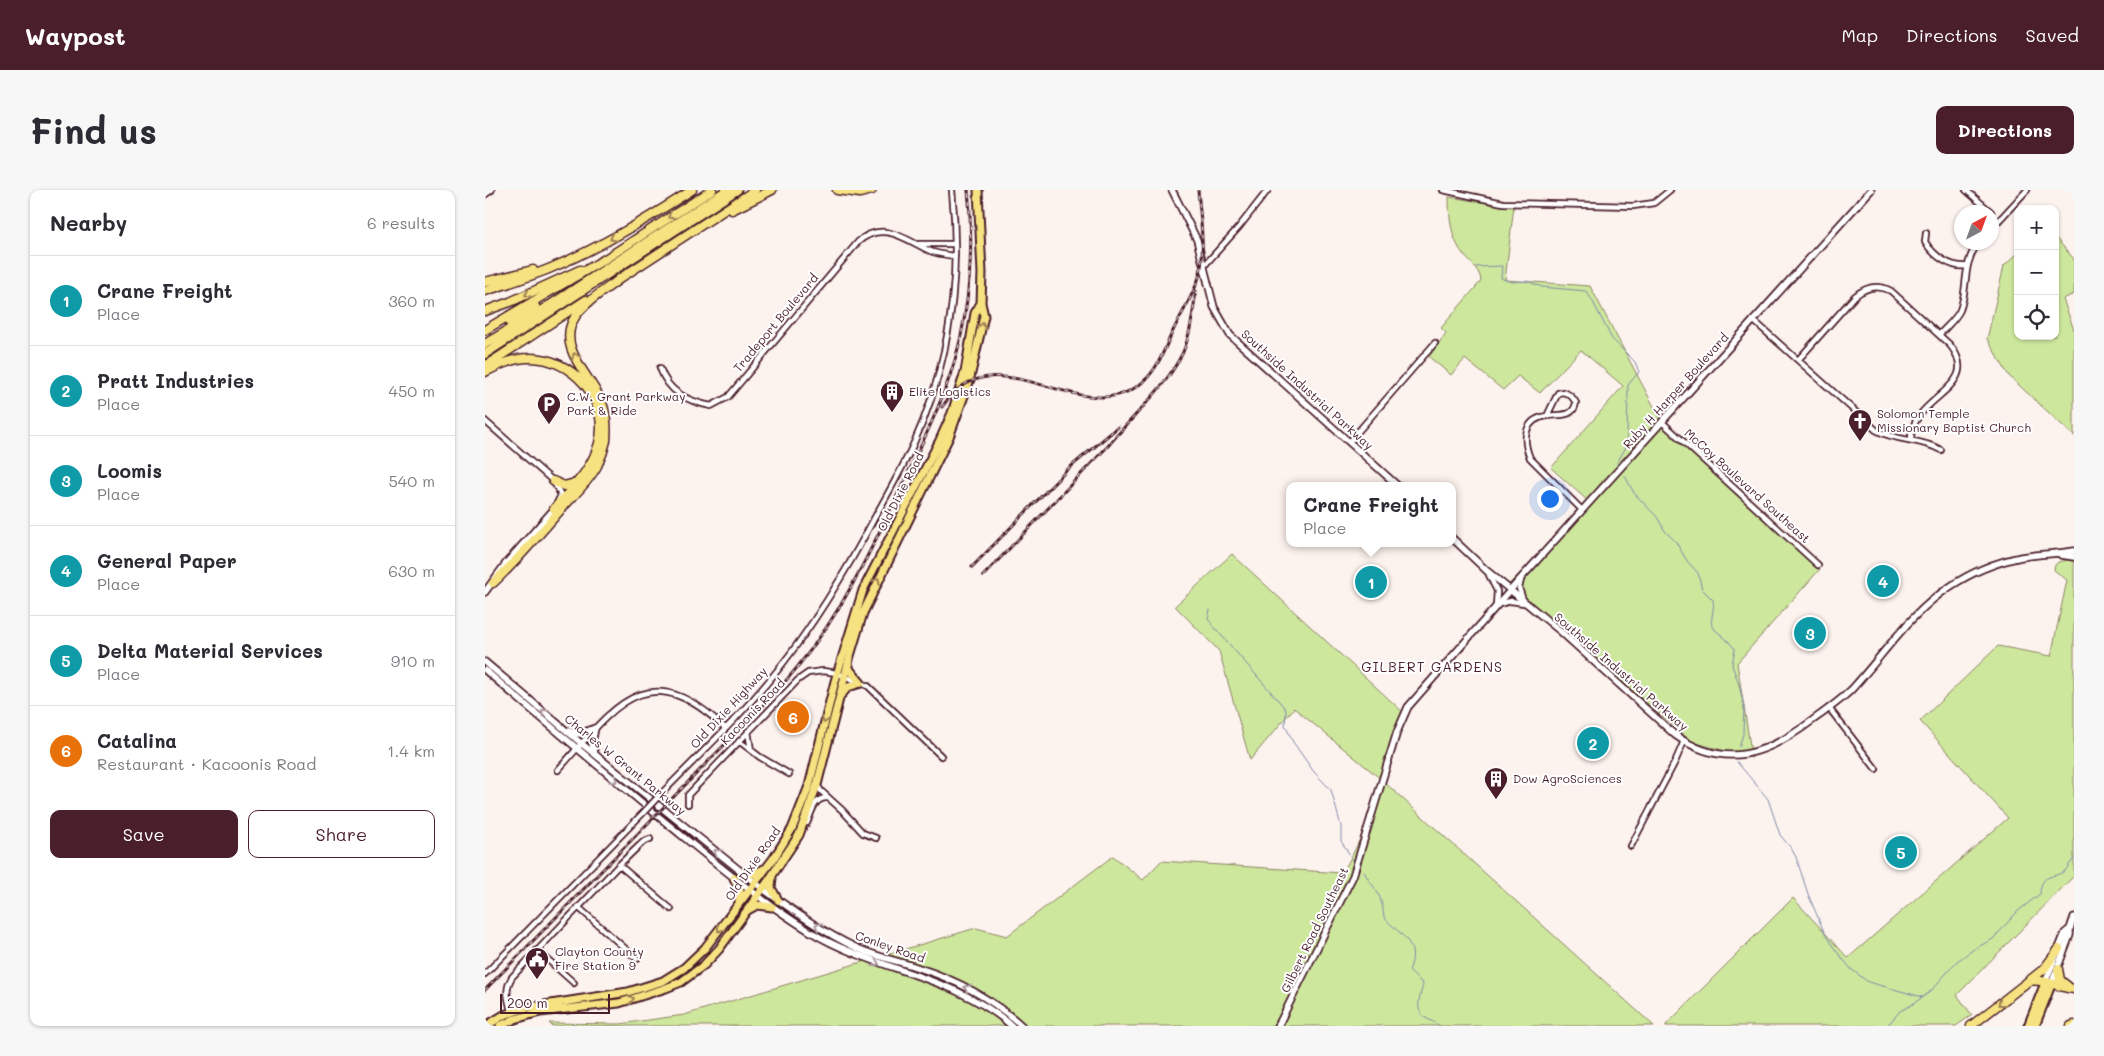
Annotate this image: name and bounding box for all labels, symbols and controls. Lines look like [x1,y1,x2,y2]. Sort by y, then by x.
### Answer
text: Waypost [25,20,126,51]
text: Map [1841,23,1878,47]
text: Directions [1906,23,1998,47]
text: Saved [2026,23,2079,47]
button: Directions [1936,106,2074,154]
text: Find us [30,107,157,153]
north arrow [1954,205,1999,250]
map controls [2014,205,2059,340]
button: + [2014,205,2059,250]
text: Nearby [50,209,127,236]
one-way arrow [668,210,677,220]
text: 6 results [367,212,435,233]
one-way arrow [610,232,619,242]
button: − [2014,250,2059,295]
street label: Tradeport Boulevard [729,269,821,375]
text: Crane Freight [97,278,232,303]
one-way arrow [524,287,533,298]
text: 1 [62,290,70,311]
text: 360 m [388,290,435,311]
button: locate [2014,295,2059,340]
text: Place [97,303,140,324]
one-way arrow [976,321,987,330]
street label: Southside Industrial Parkway [1238,326,1377,453]
street label: Ruby H Harper Boulevard [1619,329,1732,451]
one-way arrow [571,352,581,361]
text: Pratt Industries [97,368,254,393]
building icon: Elite Logistics [879,379,905,413]
text: 2 [62,380,70,401]
text: 450 m [389,380,435,401]
place label: Elite Logistics [909,383,991,399]
place label: C.W. Grant Parkway Park & Ride [567,388,685,418]
parking icon: C.W. Grant Parkway Park & Ride [536,391,562,425]
text: Place [97,393,140,414]
place label: Solomon Temple Missionary Baptist Church [1877,405,2031,435]
church icon: Solomon Temple Missionary Baptist Church [1847,408,1873,442]
street label: McCoy Boulevard Southeast [1681,425,1814,546]
street label: Old Dixie Road [873,449,927,534]
text: Loomis [97,458,162,483]
text: 3 [61,470,71,491]
text: 540 m [389,470,435,491]
popup [1286,482,1456,547]
text: Place [97,483,140,504]
your location [1537,486,1563,512]
text: Crane Freight [1303,492,1439,517]
text: Place [1303,517,1346,538]
text: General Paper [97,548,237,573]
text: 4 [61,560,71,581]
text: 630 m [388,560,435,581]
pin: 4 [1867,562,1899,600]
pin: 1 [1355,563,1387,601]
text: Place [97,573,140,594]
one-way arrow [871,578,881,587]
street label: Southside Industrial Parkway [1551,609,1692,734]
pin: 3 [1794,614,1826,652]
text: Delta Material Services [97,638,323,663]
text: 5 [61,650,71,671]
text: 910 m [391,650,435,671]
district label: GILBERT GARDENS [1361,657,1503,676]
text: Place [97,663,140,684]
street label: Old Dixie Highway [686,663,770,752]
street label: Kacoonis Road [717,675,788,748]
pin: 6 [777,698,809,736]
one-way arrow [541,709,550,718]
street label: Charles W Grant Parkway [562,710,690,818]
one-way arrow [820,716,830,724]
pin: 2 [1577,724,1609,762]
text: Catalina [97,728,177,753]
text: 6 [61,740,71,761]
text: 1.4 km [387,740,435,761]
text: Restaurant · Kacoonis Road [97,753,316,774]
building icon: Dow AgroSciences [1483,766,1509,800]
place label: Dow AgroSciences [1513,770,1622,786]
one-way arrow [609,775,618,784]
button: Save [50,810,238,858]
button: Share [248,810,435,858]
street label: Old Dixie Road [721,823,784,904]
pin: 5 [1885,833,1917,871]
one-way arrow [713,848,722,857]
street label: Gilbert Road Southeast [1277,864,1352,995]
one-way arrow [815,922,824,932]
one-way arrow [717,923,726,933]
street label: Conley Road [853,927,928,966]
place label: Clayton County Fire Station 9 [555,943,644,973]
public building icon: Clayton County Fire Station 9 [524,946,550,980]
one-way arrow [871,957,879,967]
one-way arrow [964,984,973,994]
scale bar [500,991,610,1014]
text: 200 m [507,993,548,1012]
one-way arrow [627,994,636,1005]
one-way arrow [1998,998,2007,1006]

